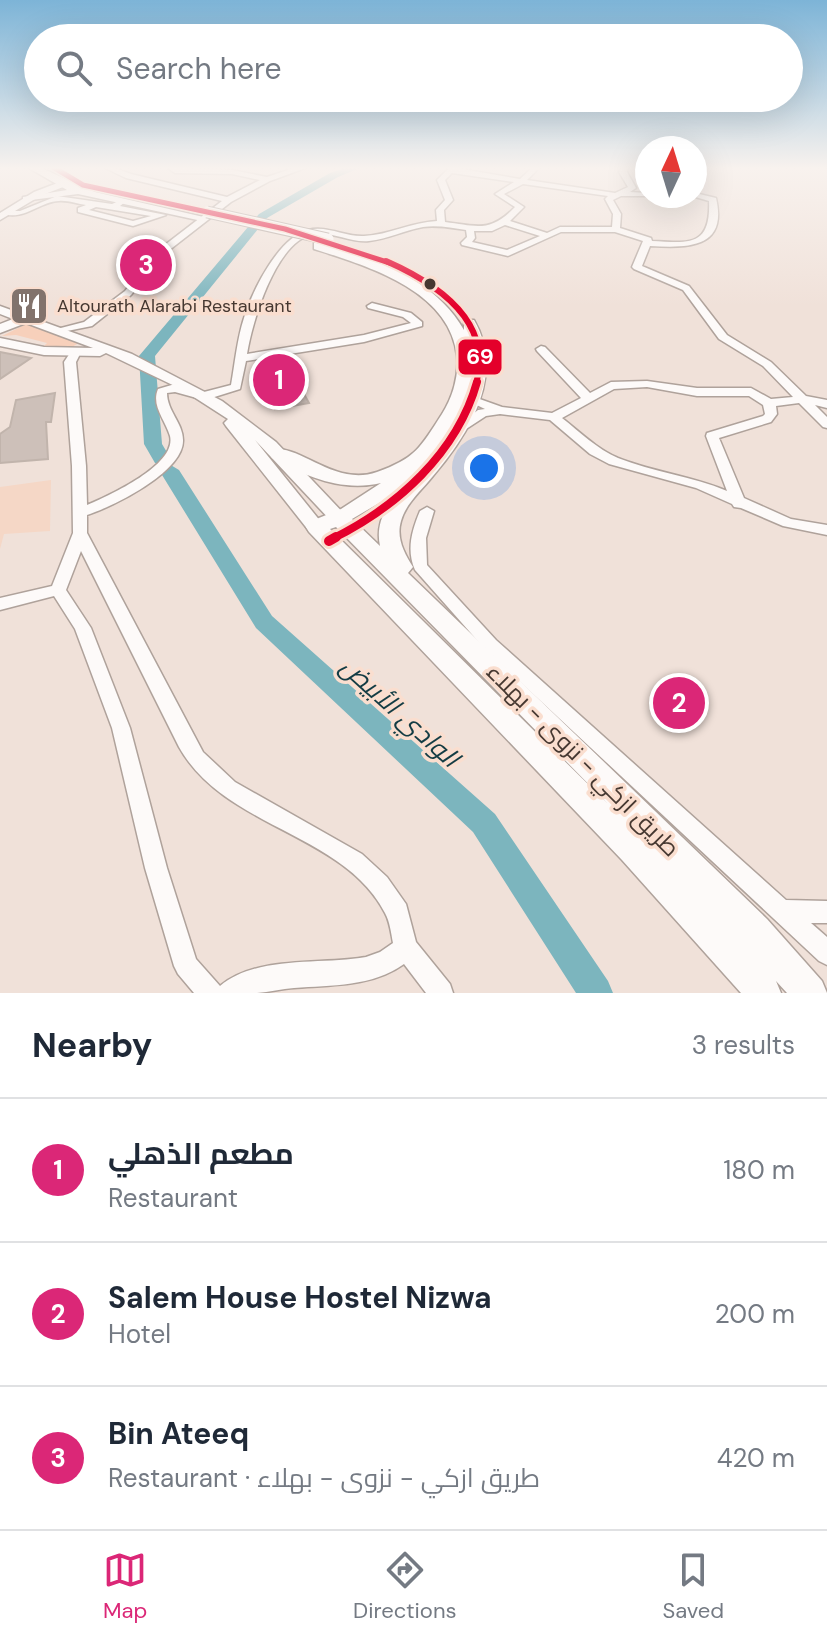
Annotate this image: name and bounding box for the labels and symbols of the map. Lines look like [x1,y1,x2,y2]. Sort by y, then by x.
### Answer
north arrow [635,136,707,208]
pin: 3 [120,235,172,295]
unlabelled marker [422,276,438,292]
restaurant icon: Altourath Alarabi Restaurant [8,285,50,327]
place label: Altourath Alarabi Restaurant [57,294,292,318]
line badge: 69 [457,338,503,376]
text: 69 [466,342,494,371]
pin: 1 [253,350,305,410]
your location [464,448,504,488]
water label: الوادي الأبيض [330,649,469,780]
street label: طريق ازكي - نزوى - بهلاء [477,656,687,866]
pin: 2 [653,673,705,733]

